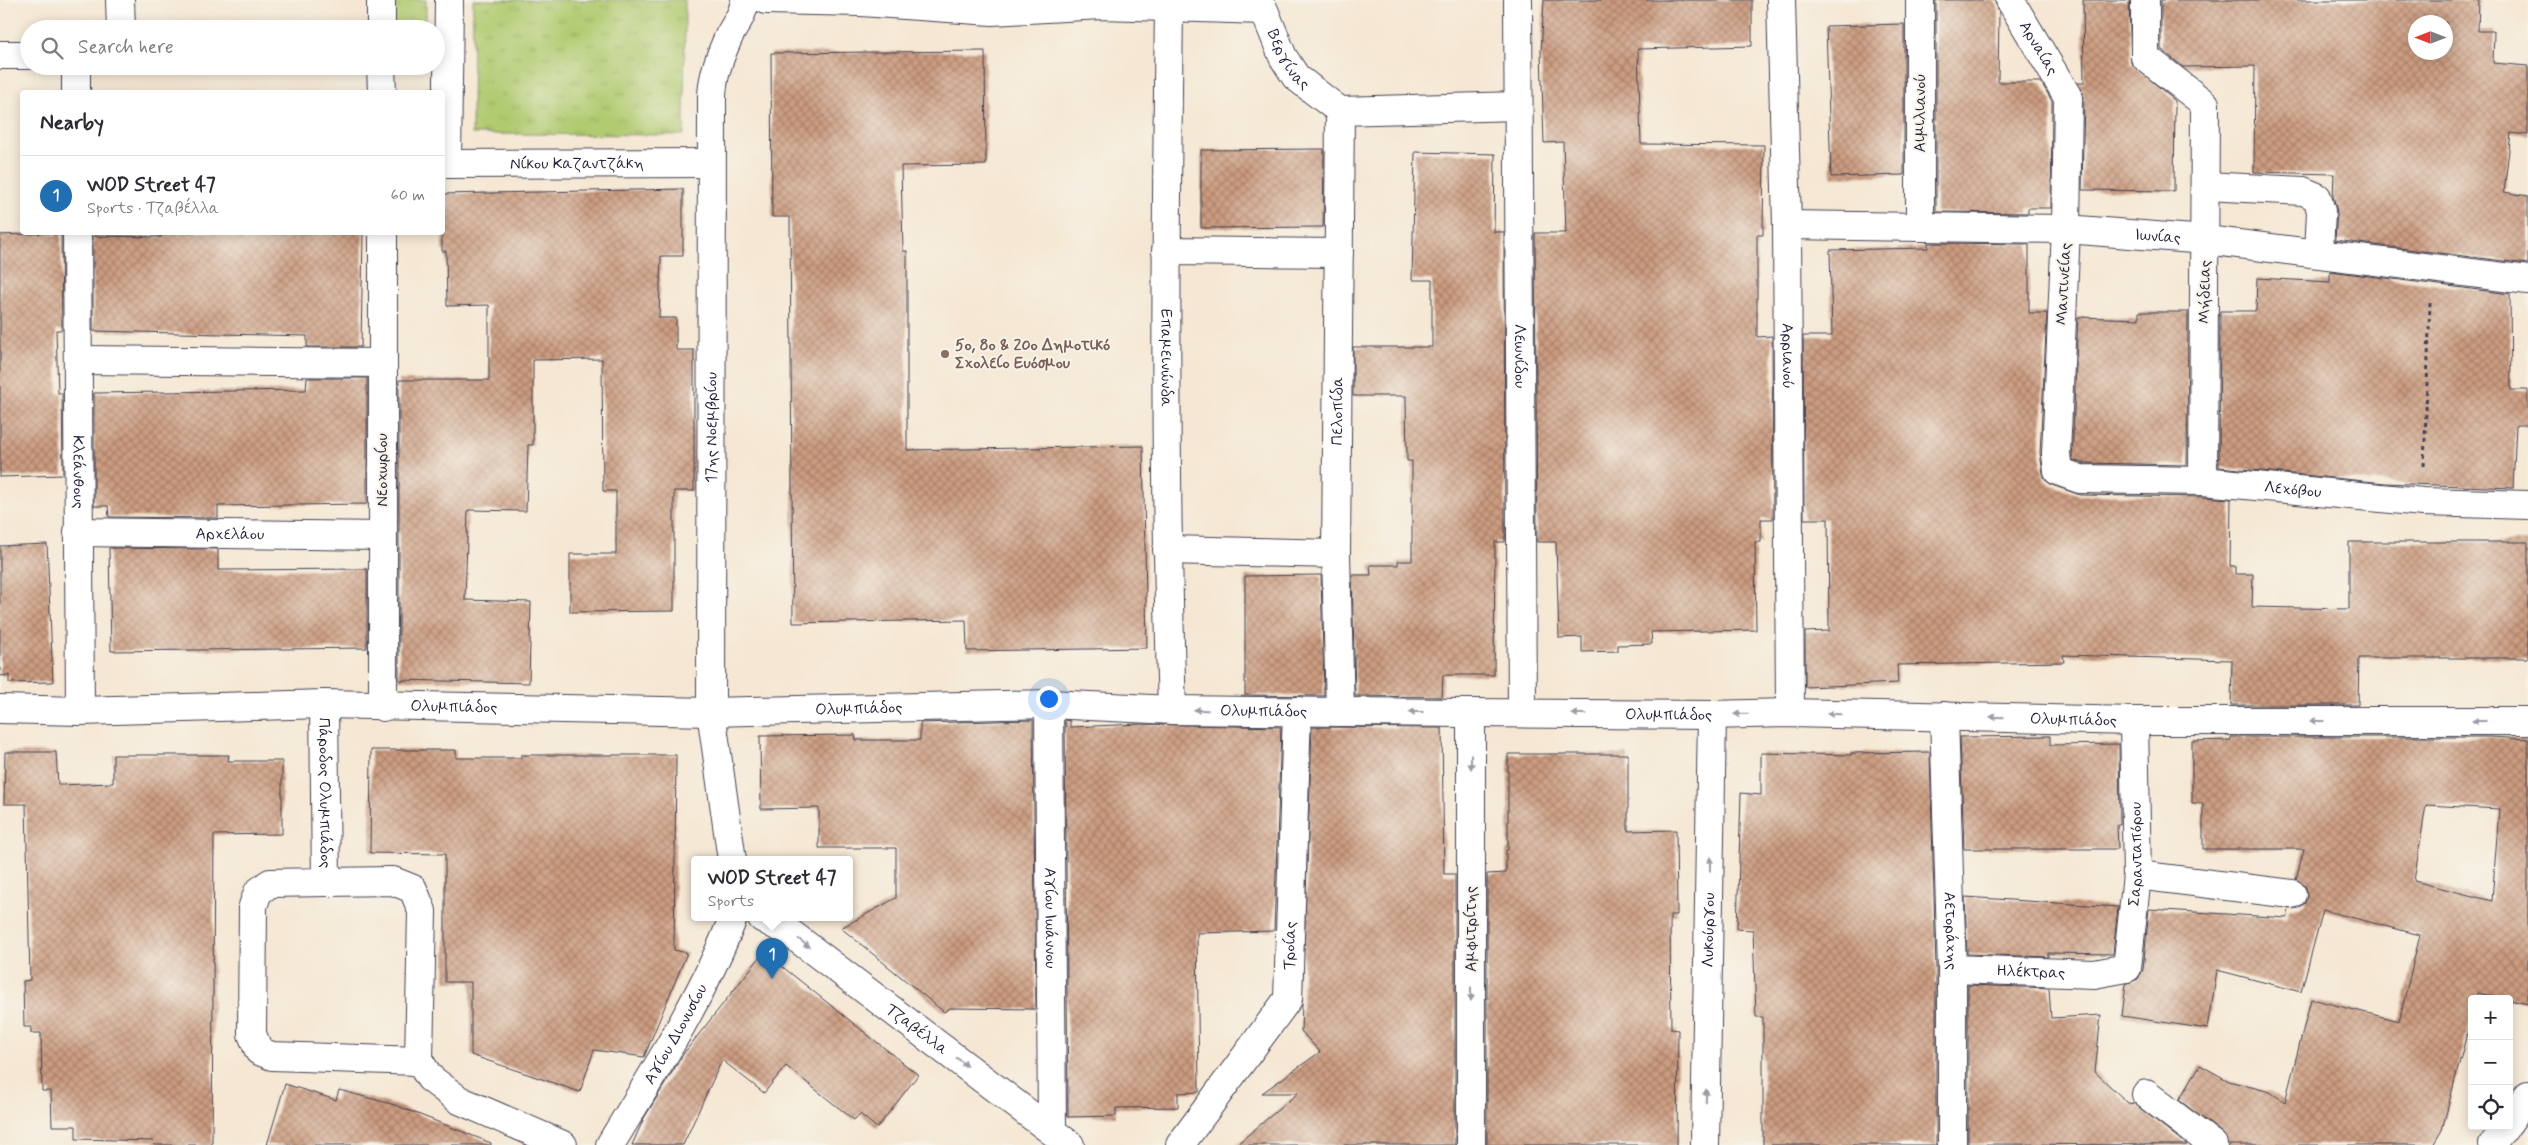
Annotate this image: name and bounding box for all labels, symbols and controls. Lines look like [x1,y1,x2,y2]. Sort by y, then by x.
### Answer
north arrow [2408,15,2453,60]
street label: Αρναίας [2014,17,2063,79]
search box [20,20,445,75]
street label: Βεργίνας [1262,26,1314,94]
icon: search [38,34,66,62]
text: Search here [78,35,174,60]
street label: Αιμιλιανού [1910,73,1931,153]
text: Nearby [40,109,104,137]
street label: Νίκου Καζαντζάκη [510,153,644,174]
text: WOD Street 47 [87,173,216,198]
text: 1 [52,185,60,206]
text: 60 m [391,185,425,206]
text: Sports · Τζαβέλλα [87,198,219,219]
street label: Ιωνίας [2134,224,2182,248]
street label: Μαντινείας [2051,242,2077,326]
street label: Μήδειας [2194,260,2216,324]
street label: Επαμεινώνδα [1156,309,1177,407]
street label: Αρριανού [1777,323,1799,389]
street label: Λεωνίδου [1509,324,1531,388]
place label: 5ο, 8ο & 20ο Δημοτικό Σχολείο Ευόσμου [955,335,1110,374]
marker: 5ο, 8ο & 20ο Δημοτικό Σχολείο Ευόσμου [939,348,951,360]
street label: 17ης Νοεμβρίου [701,372,722,483]
street label: Πελοπίδα [1326,377,1348,445]
street label: Νεοχωρίου [372,433,393,507]
street label: Κλεάνθους [68,435,89,509]
street label: Λεχόβου [2263,476,2322,503]
street label: Αρχελάου [196,523,264,545]
your location [1036,686,1062,712]
street label: Ολυμπιάδος [410,695,498,718]
street label: Ολυμπιάδος [815,697,903,720]
street label: Ολυμπιάδος [1220,700,1307,722]
street label: Ολυμπιάδος [1625,704,1712,726]
one-way arrow [1193,706,1209,714]
one-way arrow [1408,708,1424,716]
street label: Ολυμπιάδος [2030,708,2117,731]
one-way arrow [1571,710,1587,718]
one-way arrow [1733,710,1749,718]
one-way arrow [1826,710,1842,718]
one-way arrow [1989,713,2005,721]
one-way arrow [2309,717,2325,725]
one-way arrow [2471,717,2487,725]
street label: Πάροδος Ολυμπιάδος [314,718,336,868]
one-way arrow [1467,754,1475,770]
street label: Σαρανταπόρου [2123,802,2148,907]
popup [691,856,853,921]
one-way arrow [1706,856,1714,872]
text: WOD Street 47 [708,866,836,891]
street label: Αγίου Ιωάννου [1040,867,1061,969]
street label: Αμφιτρίτης [1461,886,1482,972]
text: Sports [708,891,754,912]
street label: Αετοράχης [1939,891,1963,970]
street label: Λυκούργου [1697,892,1720,968]
street label: Τροίας [1278,921,1301,970]
pin: 1 [756,938,788,979]
one-way arrow [797,938,810,949]
street label: Ηλέκτρας [1996,960,2066,983]
street label: Αγίου Διονυσίου [639,980,712,1088]
one-way arrow [1467,986,1475,1002]
map controls [2468,995,2513,1130]
button: + [2468,995,2513,1040]
street label: Τζαβέλλα [881,999,953,1060]
button: − [2468,1040,2513,1085]
one-way arrow [955,1057,969,1067]
button: locate [2468,1085,2513,1130]
one-way arrow [1702,1088,1710,1104]

